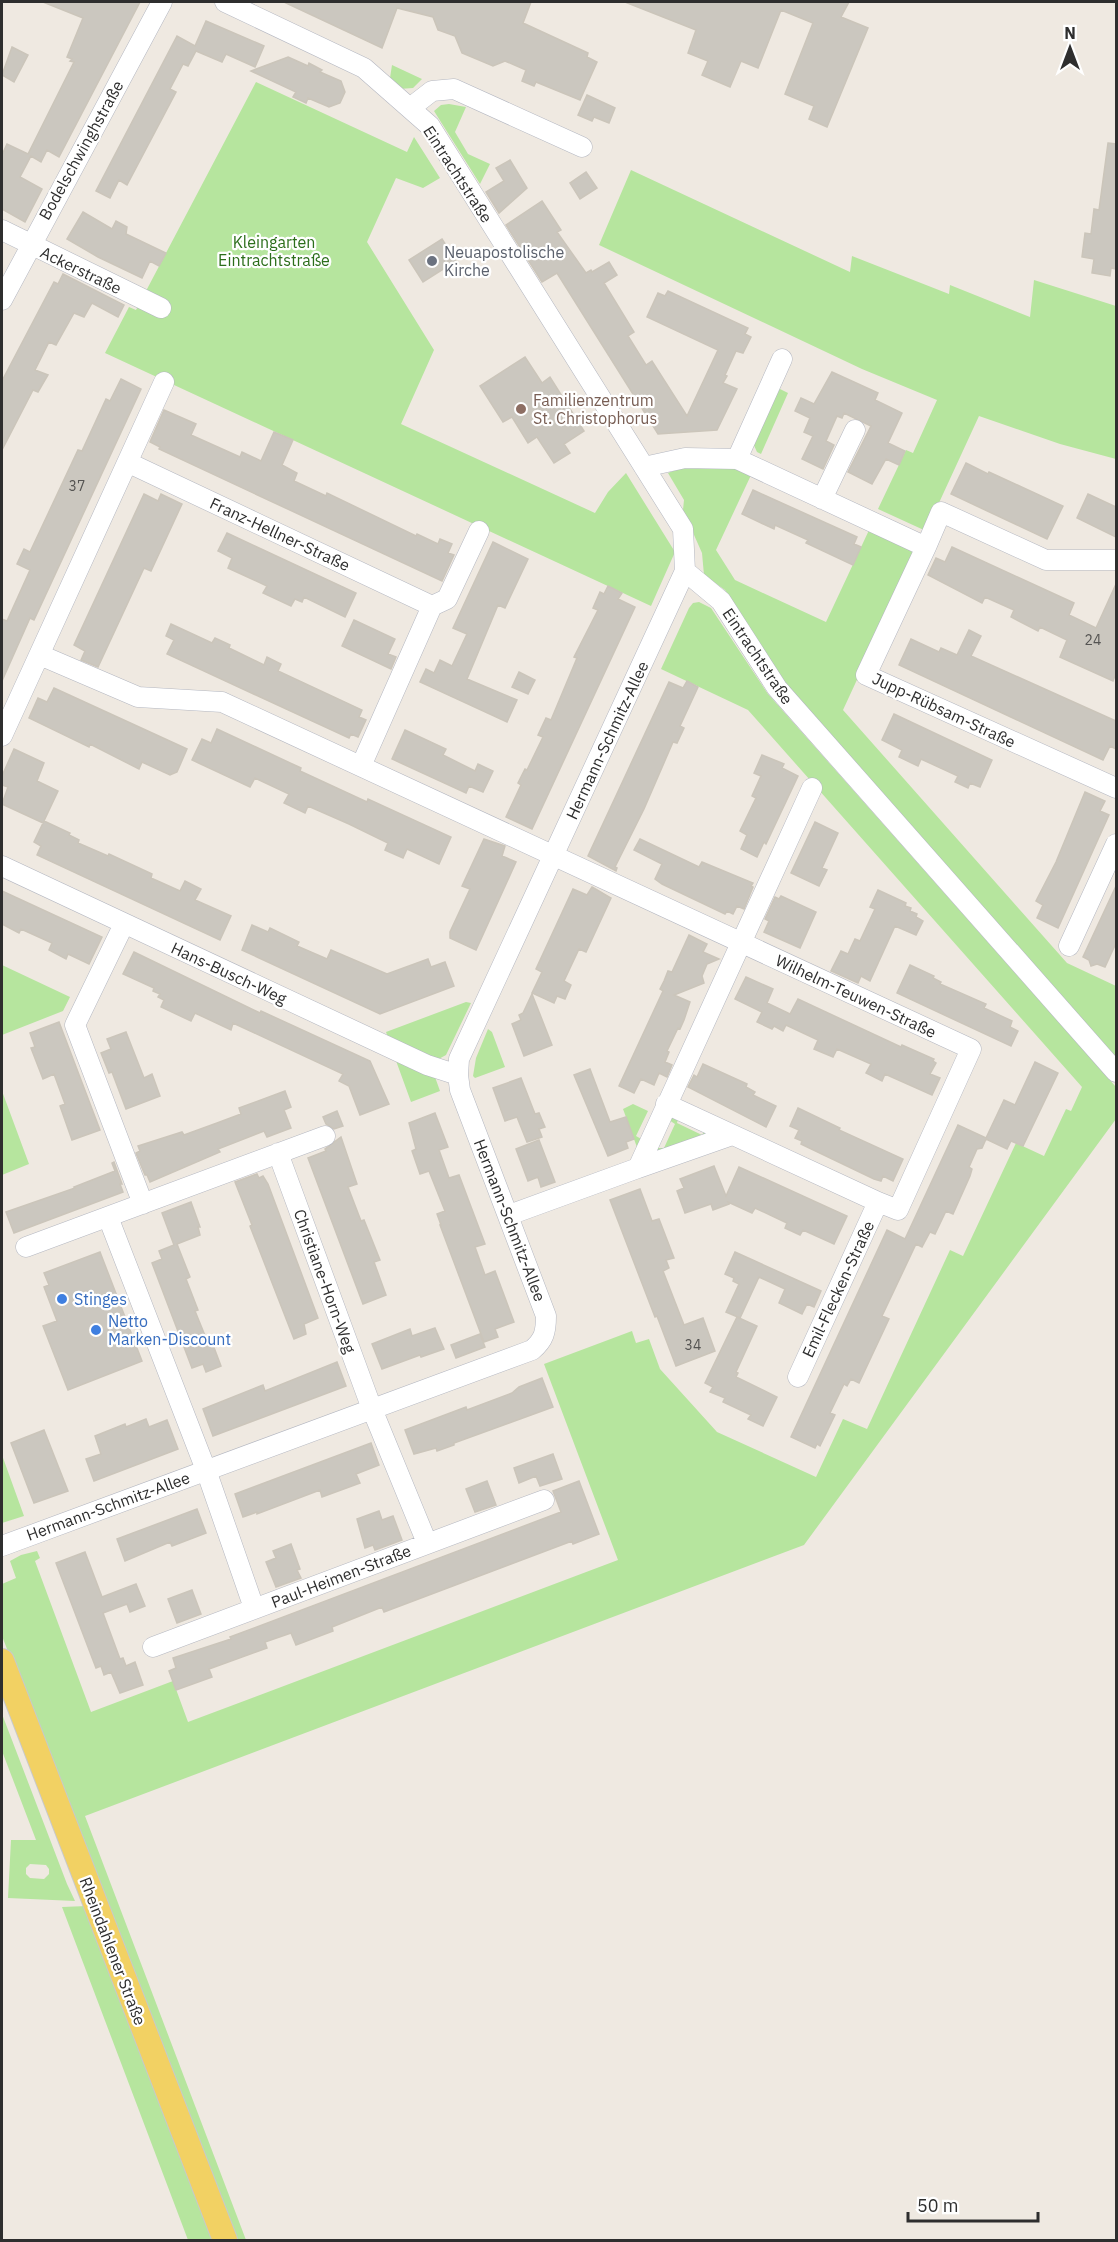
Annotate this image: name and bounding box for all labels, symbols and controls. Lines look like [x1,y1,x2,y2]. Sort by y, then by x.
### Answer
north arrow [1040,18,1100,78]
text: N [1064,23,1076,43]
street label: Bodelschwinghstraße [34,77,128,223]
street label: Eintrachtstraße [419,122,497,227]
park label: Kleingarten Eintrachtstraße [218,232,330,270]
street label: Ackerstraße [37,242,125,298]
place label: Neuapostolische Kirche [444,242,564,280]
marker: Neuapostolische Kirche [425,254,439,268]
place label: Familienzentrum St. Christophorus [533,390,657,428]
marker: Familienzentrum St. Christophorus [514,402,528,416]
house number: 37 [69,477,85,495]
street label: Franz-Hellner-Straße [207,493,353,575]
street label: Eintrachtstraße [718,604,798,708]
house number: 24 [1085,631,1101,649]
street label: Hermann-Schmitz-Allee [562,657,653,822]
street label: Jupp-Rübsam-Straße [869,668,1019,752]
street label: Hans-Busch-Weg [168,938,290,1009]
street label: Wilhelm-Teuwen-Straße [773,950,940,1042]
street label: Hermann-Schmitz-Allee [470,1136,550,1304]
street label: Christiane-Horn-Weg [290,1206,361,1356]
street label: Emil-Flecken-Straße [798,1217,879,1360]
place label: Stinges [74,1289,127,1309]
marker: Stinges [55,1292,69,1306]
place label: Netto Marken-Discount [108,1311,231,1349]
marker: Netto Marken-Discount [89,1323,103,1337]
house number: 34 [685,1336,701,1354]
street label: Hermann-Schmitz-Allee [24,1467,193,1545]
street label: Paul-Heimen-Straße [268,1540,414,1612]
street label: Rheindahlener Straße [76,1874,151,2028]
scale bar [908,2185,1038,2223]
text: 50 m [917,2194,959,2217]

